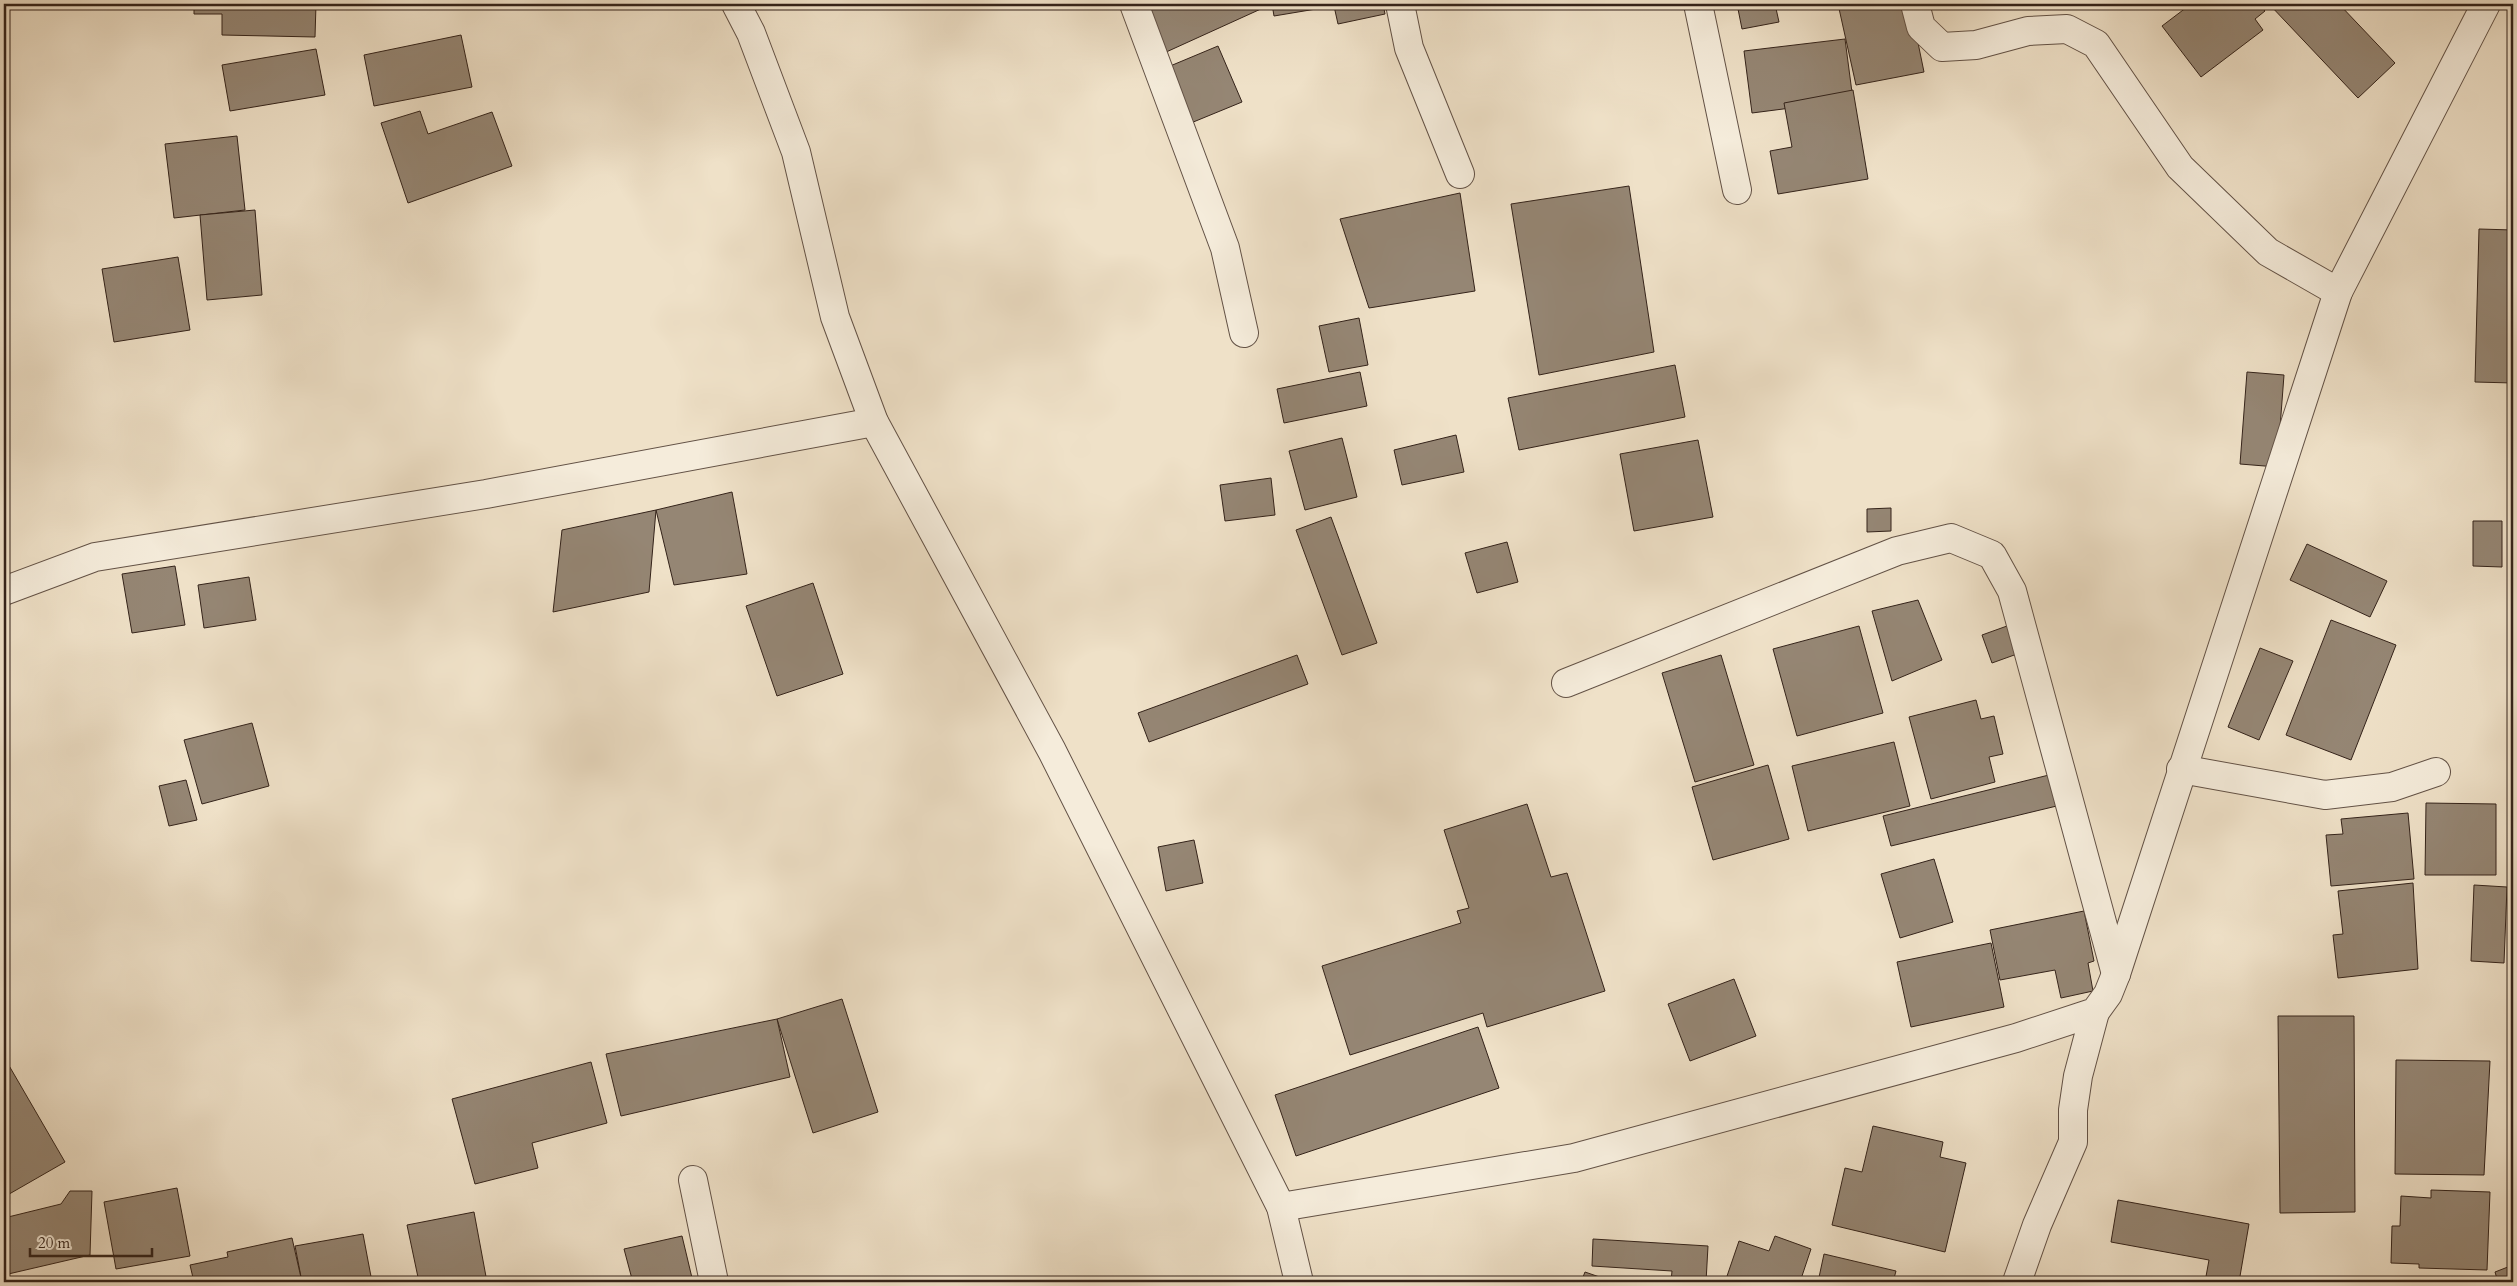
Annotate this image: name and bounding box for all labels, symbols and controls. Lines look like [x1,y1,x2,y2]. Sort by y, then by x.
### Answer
scale bar [30,1226,152,1258]
text: 20 m [38,1233,70,1253]

